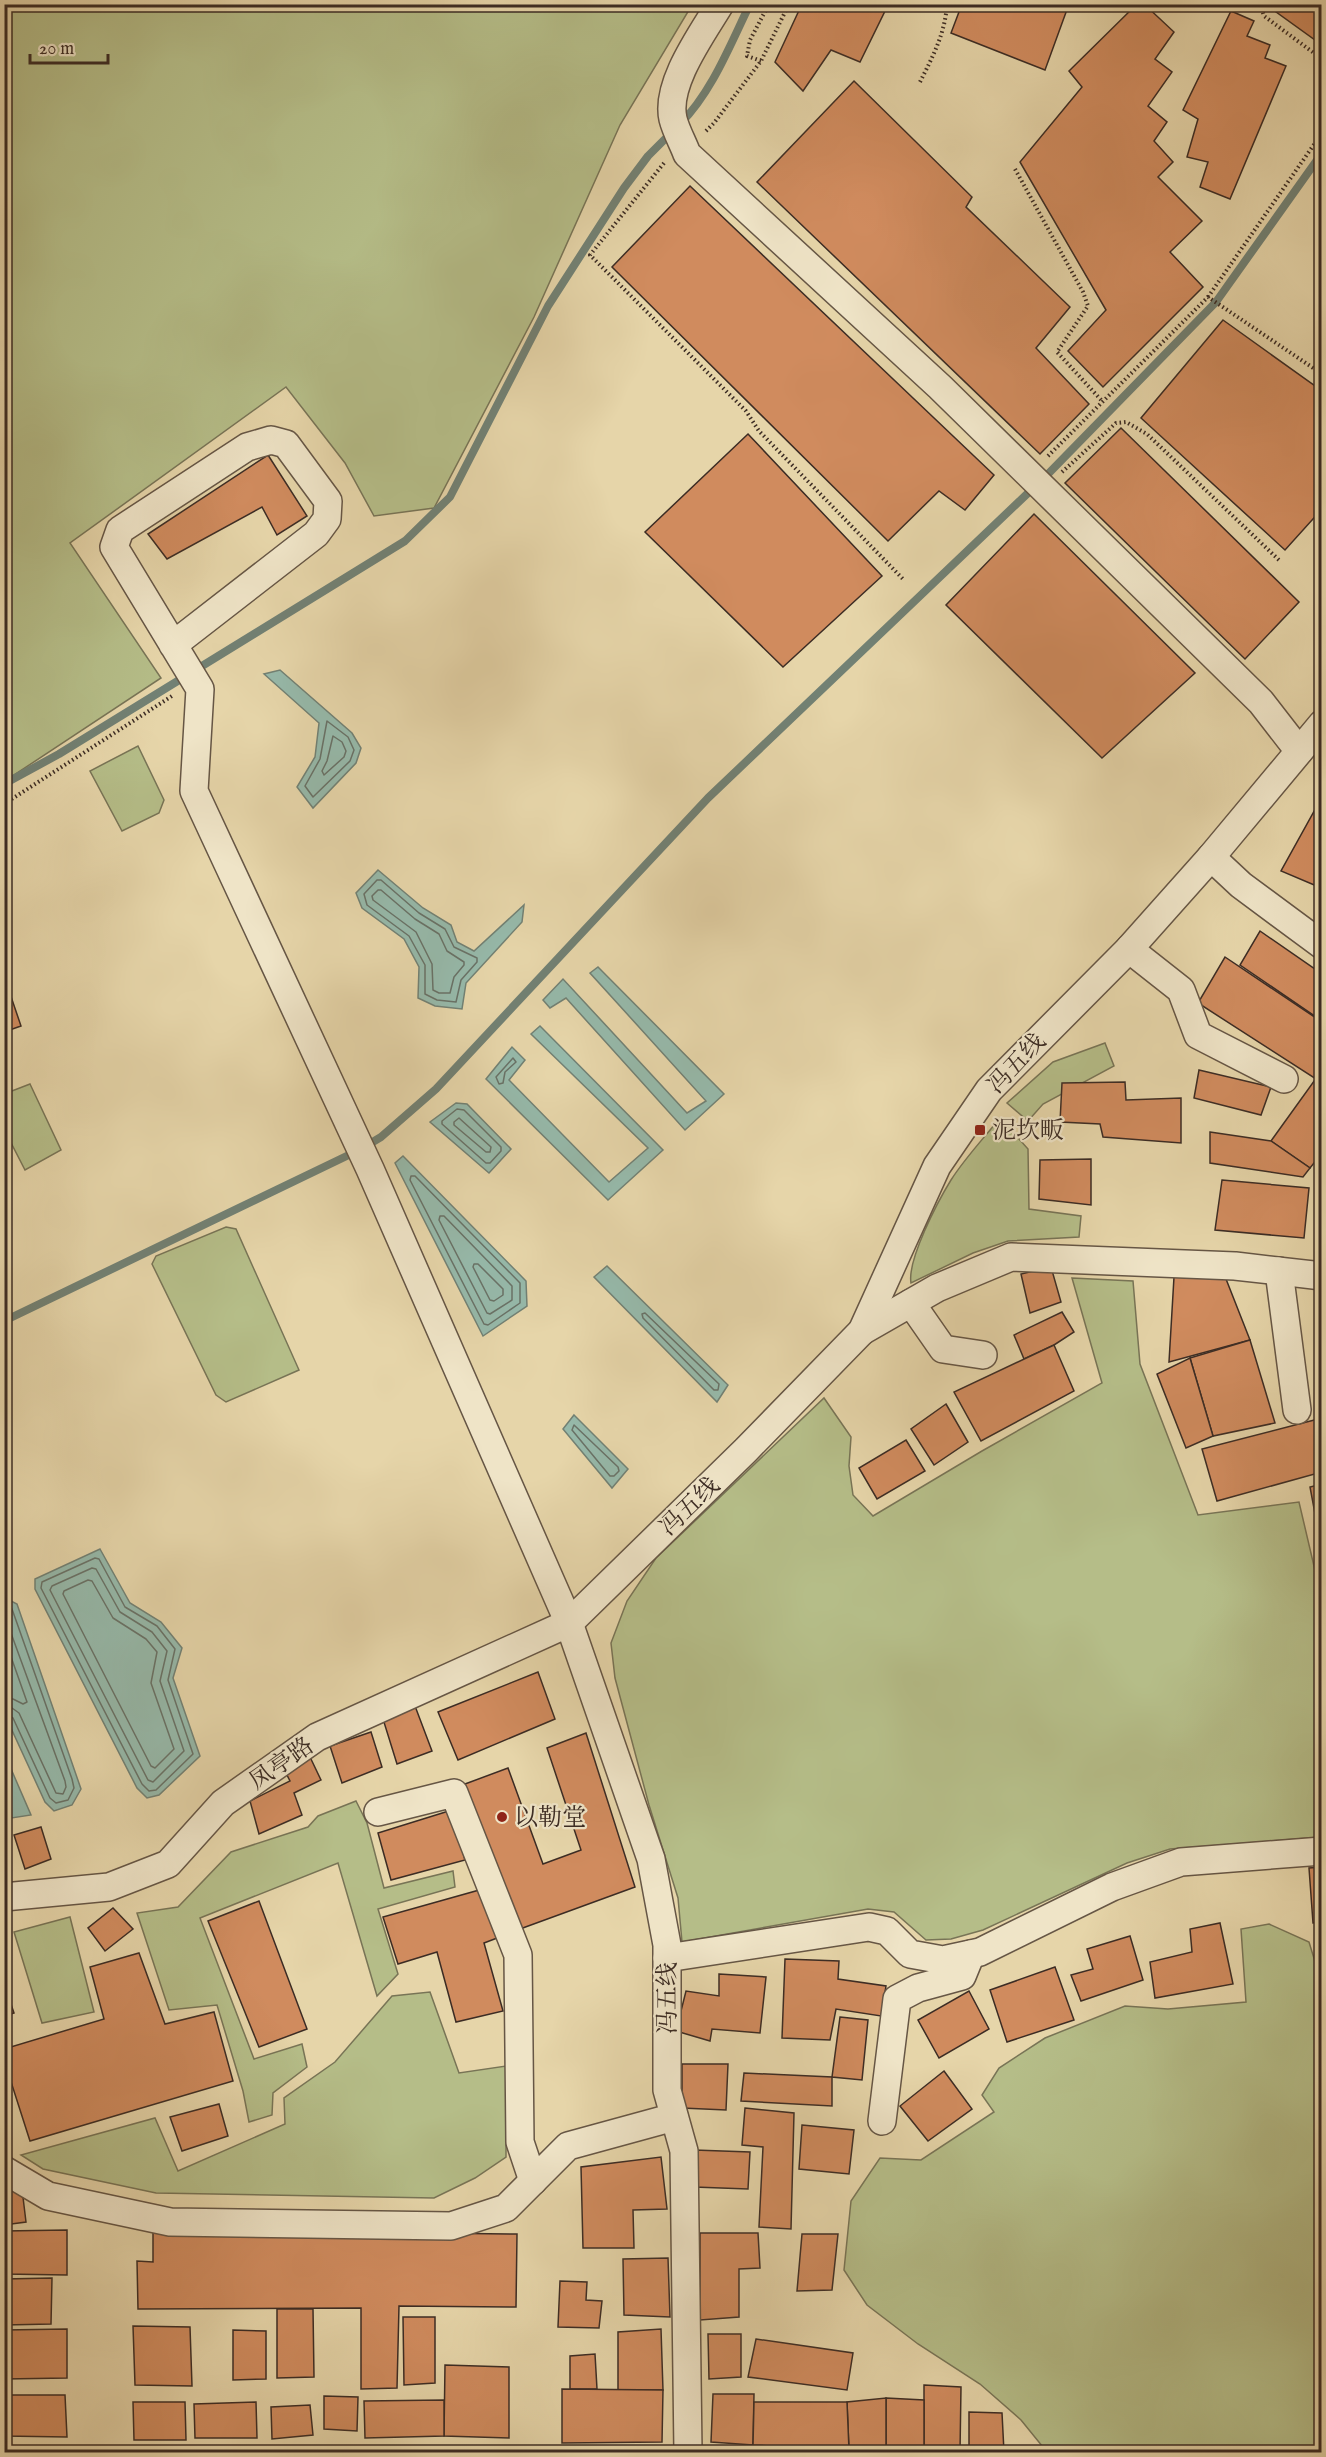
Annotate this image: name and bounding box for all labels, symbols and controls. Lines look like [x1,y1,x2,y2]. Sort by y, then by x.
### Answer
scale bar [30,27,108,65]
text: 20 m [39,38,74,61]
street label: 冯五线 [981,1027,1053,1101]
place label: 泥坎畈 [992,1116,1064,1147]
marker: 泥坎畈 [973,1123,987,1137]
street label: 冯五线 [653,1471,727,1543]
street label: 凤亭路 [243,1731,320,1798]
place label: 以勒堂 [514,1803,586,1834]
marker: 以勒堂 [495,1810,509,1824]
street label: 冯五线 [653,1962,684,2034]

